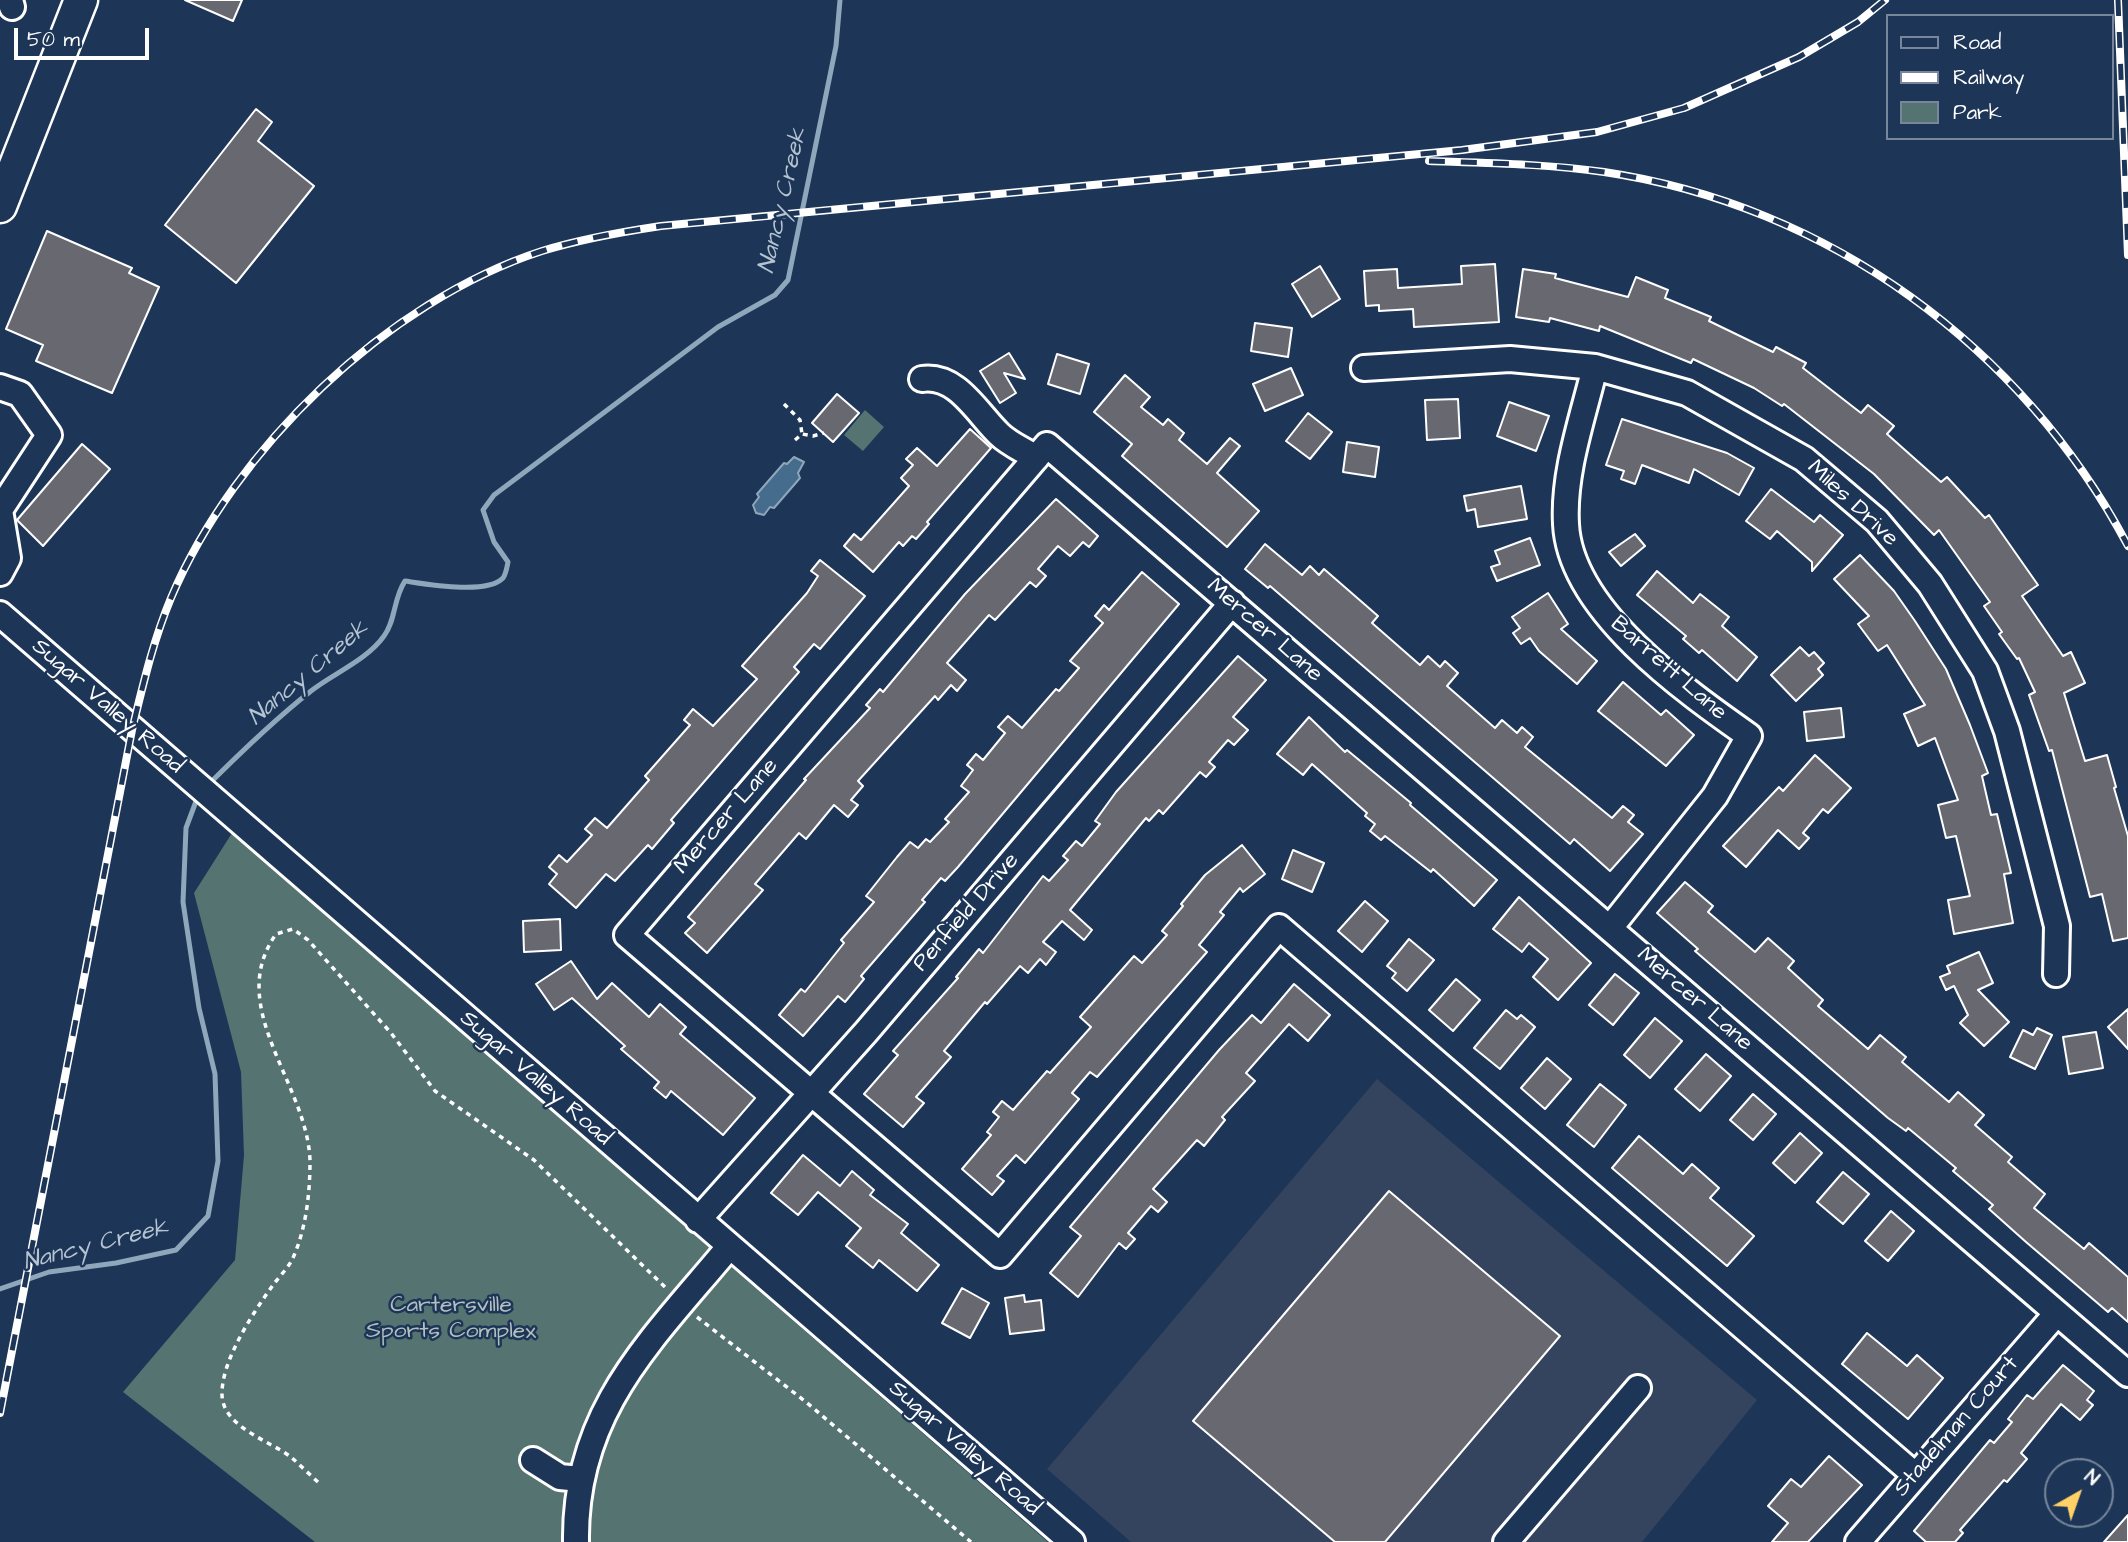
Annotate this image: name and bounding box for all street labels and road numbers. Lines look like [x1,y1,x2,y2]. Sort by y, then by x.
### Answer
street label: Miles Drive [1801,455,1903,553]
street label: Mercer Lane [1200,573,1328,689]
street label: Barrett Lane [1604,611,1732,727]
street label: Sugar Valley Road [25,633,189,781]
street label: Mercer Lane [669,753,785,881]
street label: Penfield Drive [908,848,1026,978]
street label: Mercer Lane [1630,942,1758,1058]
street label: Sugar Valley Road [453,1005,617,1153]
street label: Stadelman Court [1889,1351,2025,1503]
street label: Sugar Valley Road [882,1375,1046,1523]

